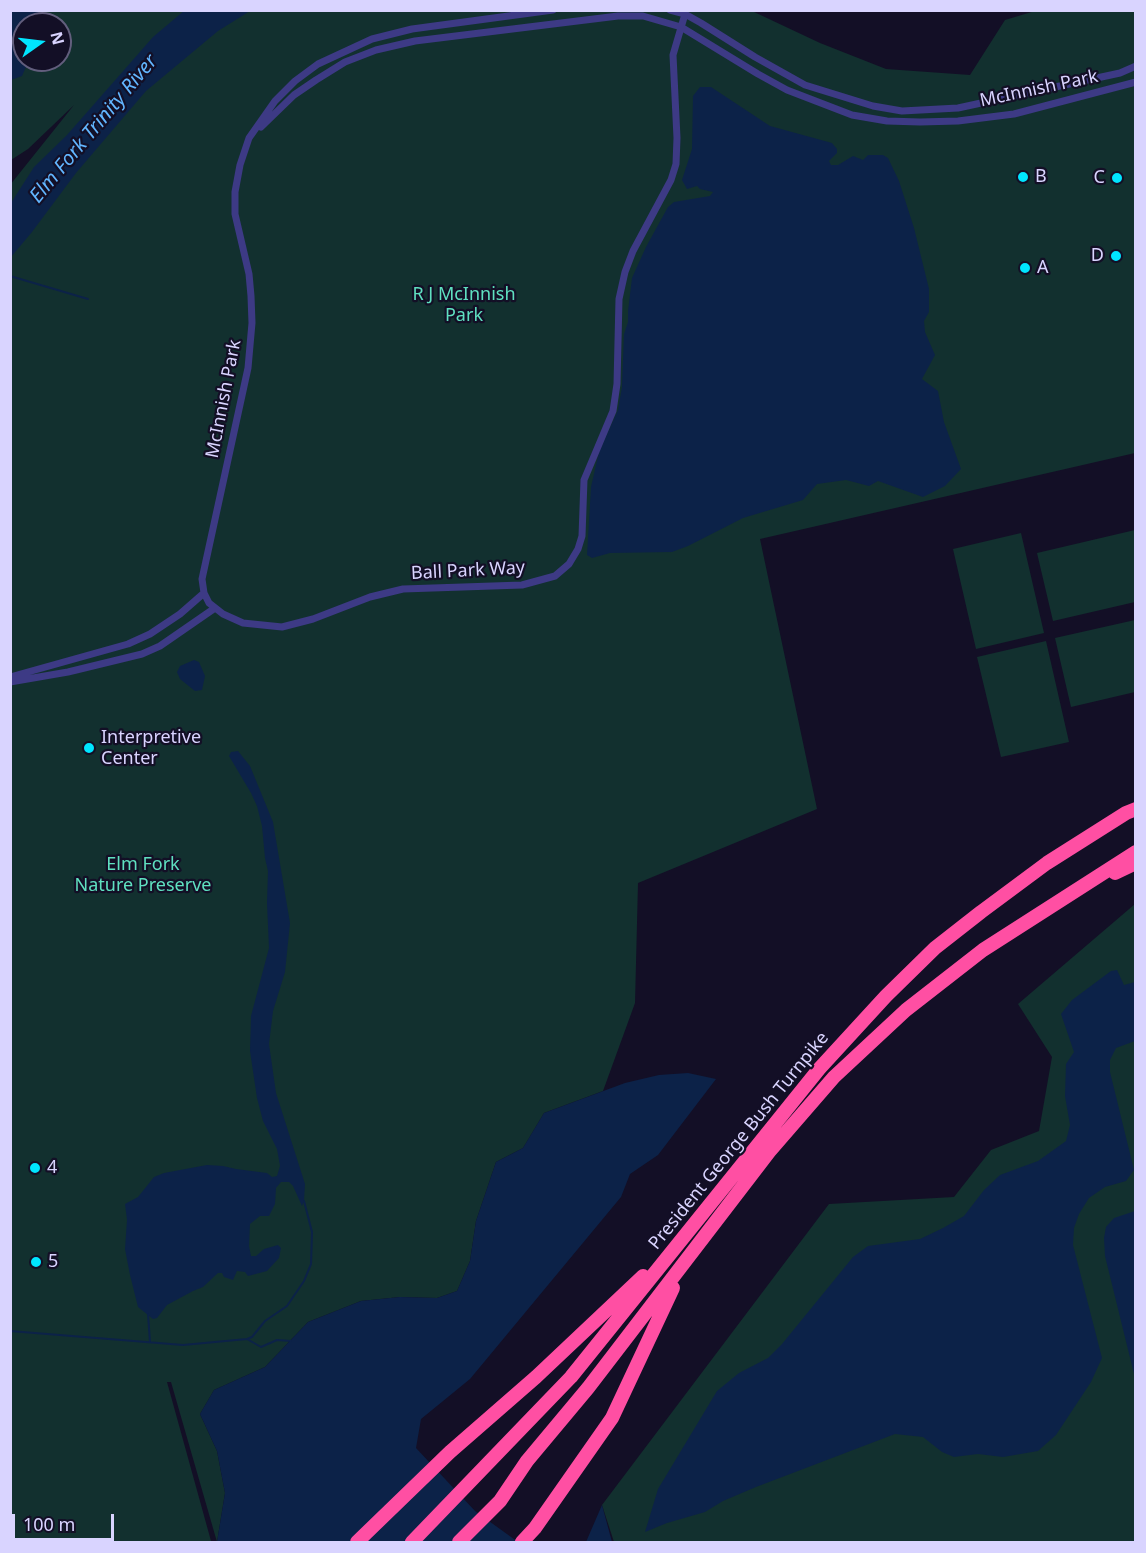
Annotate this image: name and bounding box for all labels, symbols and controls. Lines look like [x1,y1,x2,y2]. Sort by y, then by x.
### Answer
north arrow [12,12,72,72]
text: N [45,29,70,47]
water label: Elm Fork Trinity River [25,50,163,208]
street label: McInnish Park [978,66,1100,112]
place label: B [1035,166,1047,188]
place label: C [1094,167,1105,189]
marker: B [1016,170,1030,184]
marker: C [1110,171,1124,185]
place label: D [1091,245,1104,267]
marker: D [1109,249,1123,263]
place label: A [1037,257,1049,279]
marker: A [1018,261,1032,275]
park label: R J McInnish Park [412,284,516,326]
street label: McInnish Park [202,338,246,460]
street label: Ball Park Way [410,557,526,585]
place label: Interpretive Center [101,727,201,770]
marker: Interpretive Center [82,741,96,755]
park label: Elm Fork Nature Preserve [75,854,211,896]
street label: President George Bush Turnpike [644,1028,834,1254]
place label: 4 [47,1157,57,1179]
marker: 4 [28,1161,42,1175]
place label: 5 [48,1251,58,1273]
marker: 5 [29,1255,43,1269]
scale bar [15,1502,117,1540]
text: 100 m [23,1512,75,1536]

